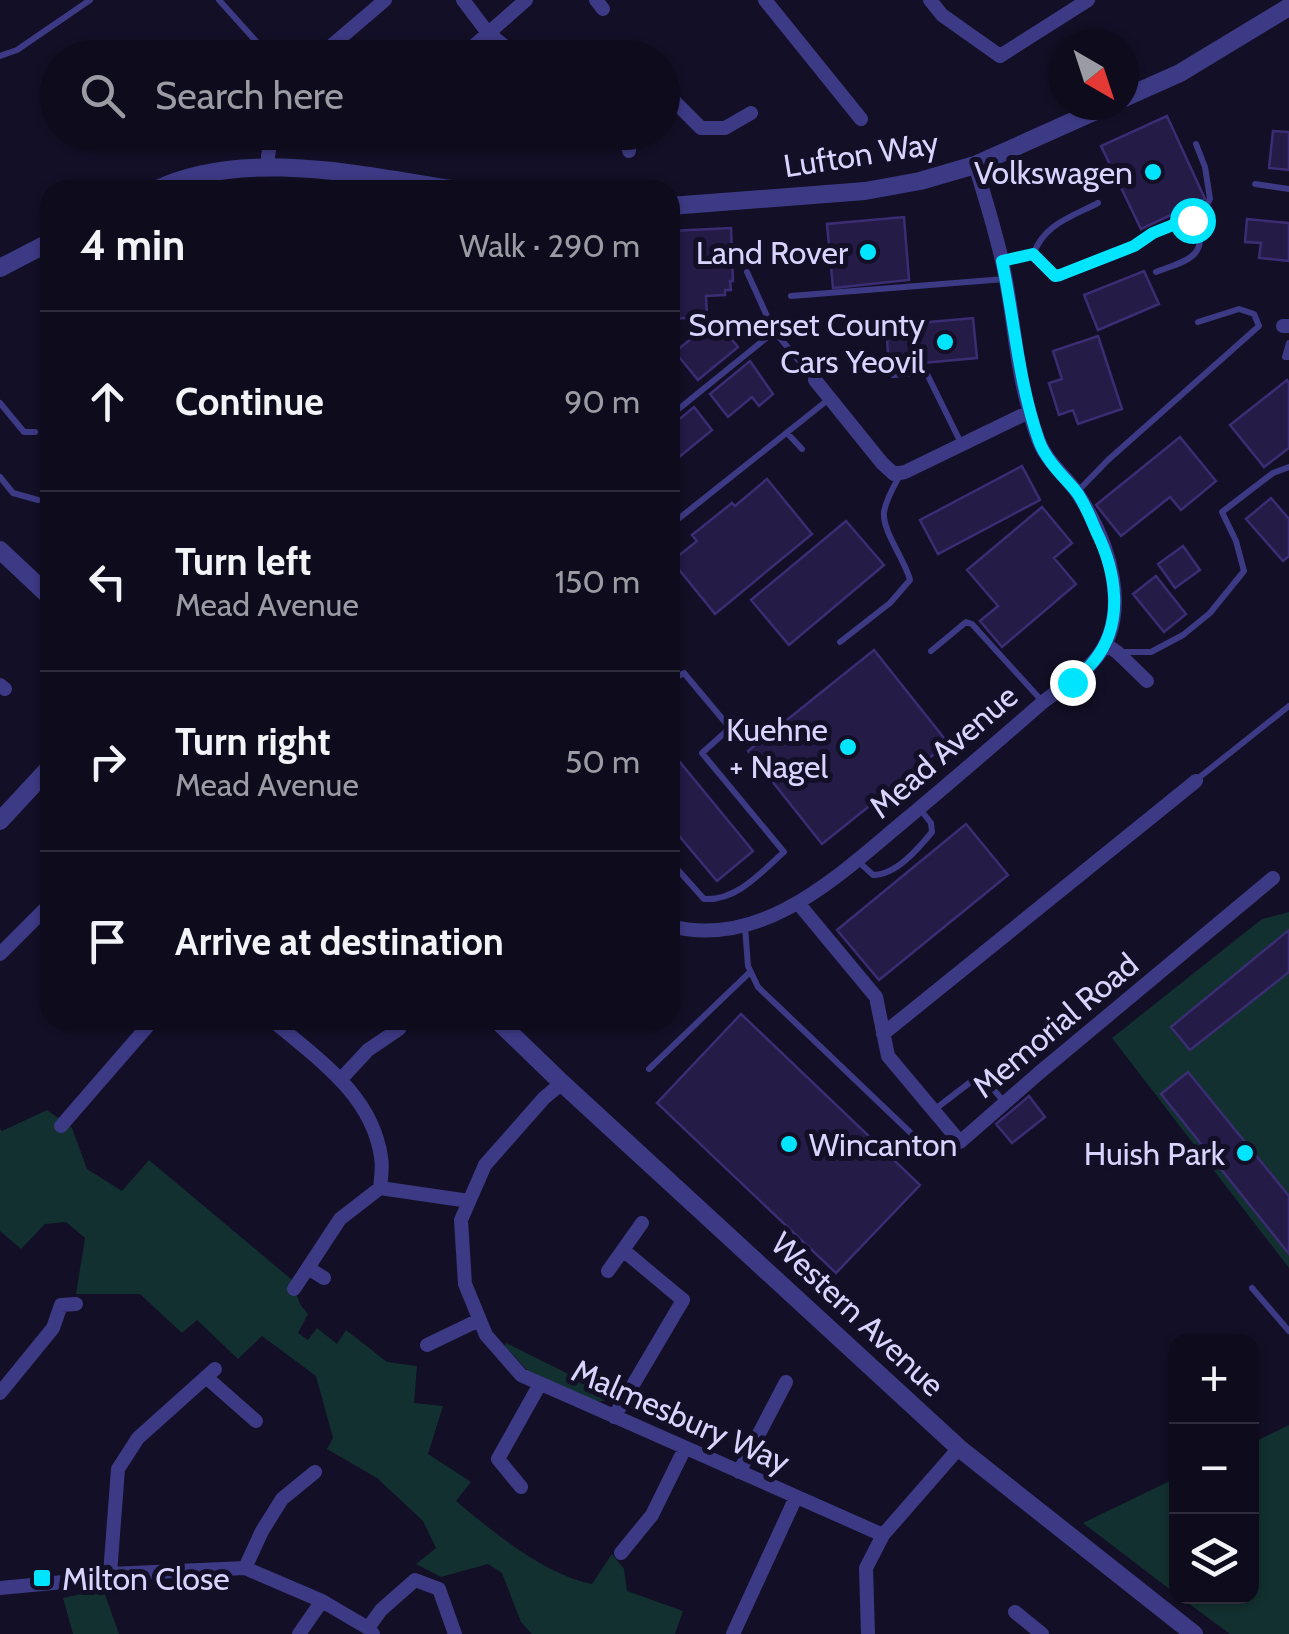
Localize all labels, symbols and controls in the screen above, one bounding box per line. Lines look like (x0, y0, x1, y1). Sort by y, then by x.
north arrow (1049, 30, 1139, 120)
search box (40, 40, 680, 150)
icon: search (75, 68, 130, 123)
text: Search here (155, 72, 344, 119)
street label: Lufton Way (781, 123, 941, 185)
place label: Volkswagen (974, 153, 1133, 192)
marker: Volkswagen (1142, 161, 1164, 183)
route start (1170, 198, 1216, 244)
text: 4 min (80, 219, 185, 271)
text: Walk · 290 m (459, 226, 640, 265)
place label: Land Rover (696, 233, 849, 272)
marker: Land Rover (857, 241, 879, 263)
place label: Somerset County Cars Yeovil (688, 305, 925, 381)
marker: Somerset County Cars Yeovil (934, 331, 956, 353)
icon: ahead (80, 374, 135, 429)
text: Continue (175, 378, 324, 425)
text: 90 m (564, 382, 640, 421)
text: Turn left (175, 538, 311, 585)
icon: left (80, 554, 135, 609)
text: 150 m (555, 562, 640, 601)
text: Mead Avenue (175, 585, 359, 624)
route end (1050, 660, 1096, 706)
street label: Mead Avenue (861, 676, 1025, 826)
place label: Kuehne + Nagel (726, 710, 828, 786)
text: Turn right (175, 718, 331, 765)
icon: right (80, 734, 135, 789)
marker: Kuehne + Nagel (837, 736, 859, 758)
text: 50 m (565, 742, 640, 781)
text: Mead Avenue (175, 765, 359, 804)
icon: arrive (80, 914, 135, 969)
text: Arrive at destination (175, 918, 504, 965)
street label: Memorial Road (964, 944, 1146, 1106)
place label: Wincanton (809, 1125, 957, 1164)
marker: Wincanton (778, 1133, 800, 1155)
place label: Huish Park (1084, 1134, 1226, 1173)
marker: Huish Park (1234, 1142, 1256, 1164)
street label: Western Avenue (763, 1224, 953, 1404)
map controls (1169, 1334, 1259, 1604)
button: + (1169, 1334, 1259, 1424)
street label: Malmesbury Way (566, 1351, 796, 1481)
button: − (1169, 1424, 1259, 1514)
button: layers (1169, 1514, 1259, 1604)
place label: Milton Close (62, 1559, 230, 1598)
marker: Milton Close (31, 1567, 53, 1589)

